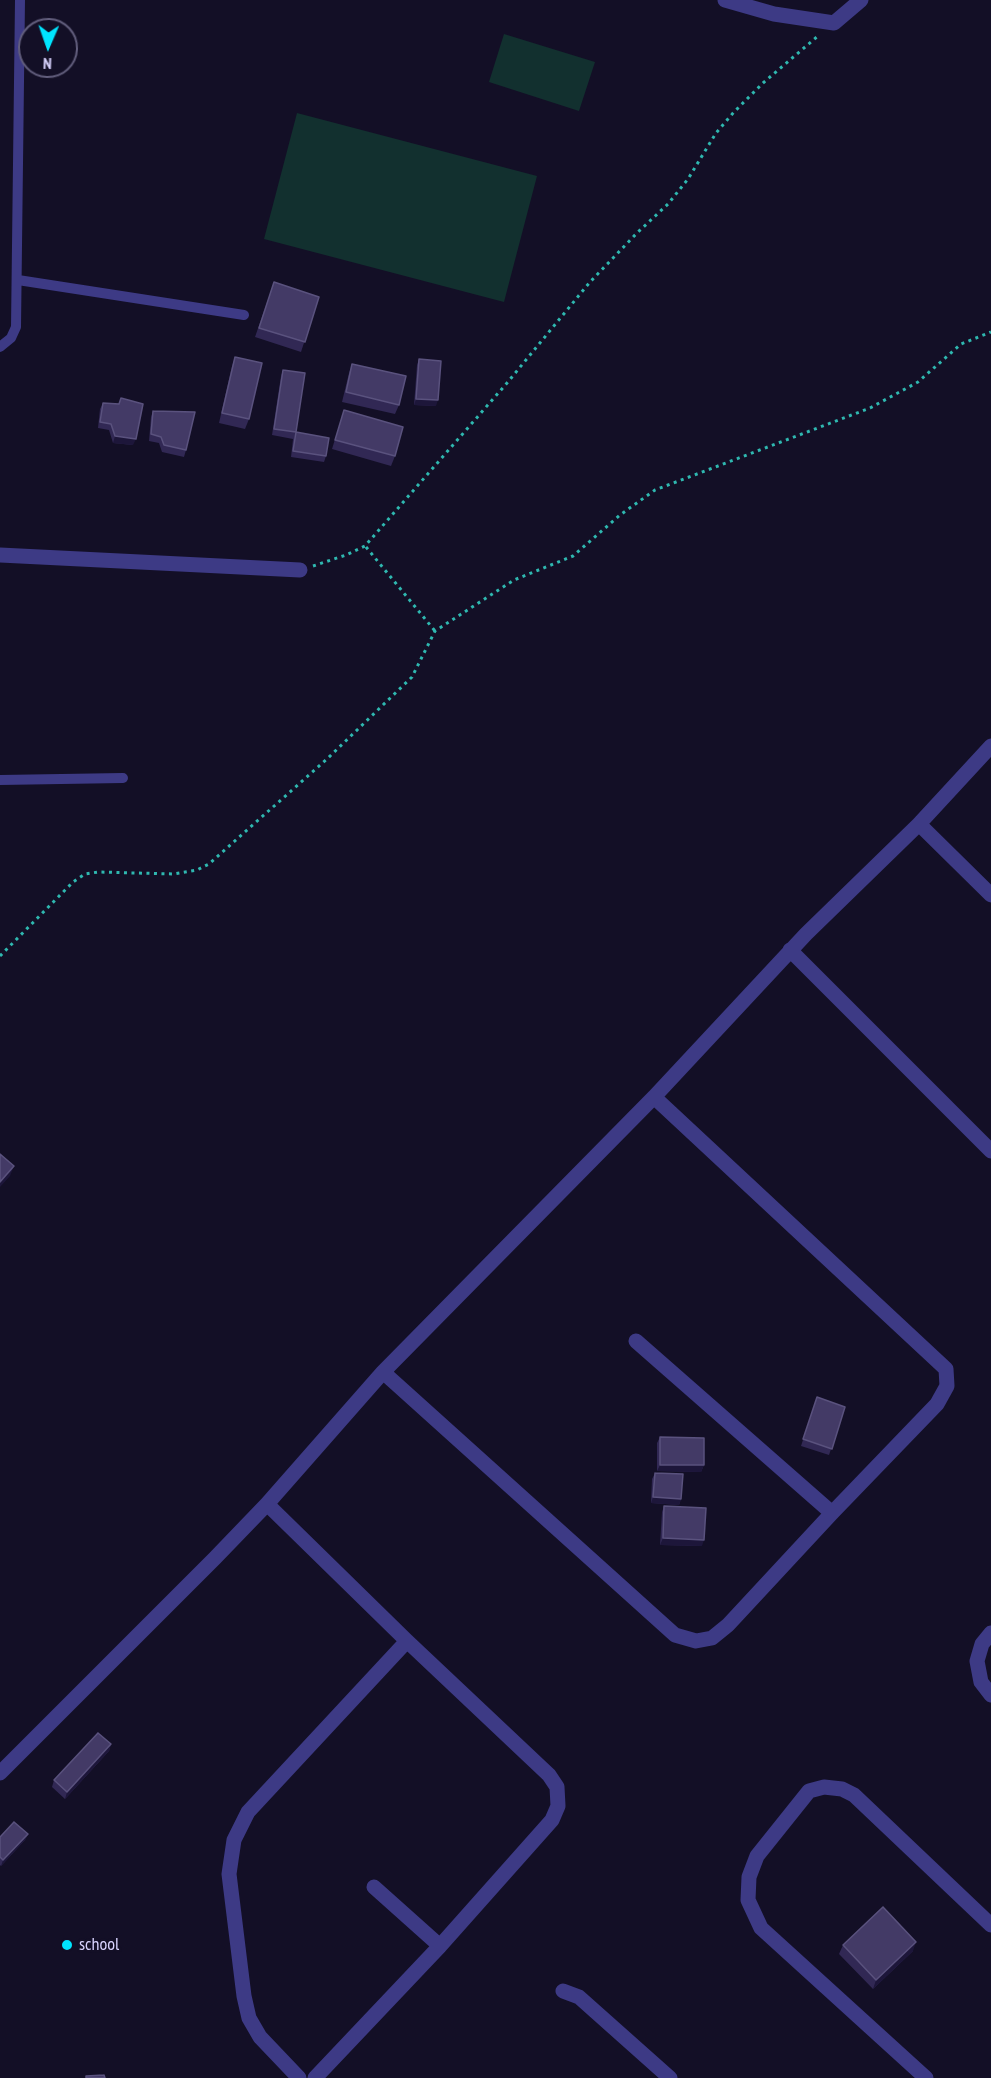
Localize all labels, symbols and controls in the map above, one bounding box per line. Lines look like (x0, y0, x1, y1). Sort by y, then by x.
north arrow (18, 18, 78, 78)
text: N (43, 54, 52, 74)
place label: school (79, 1934, 119, 1956)
marker: school (60, 1938, 74, 1952)

